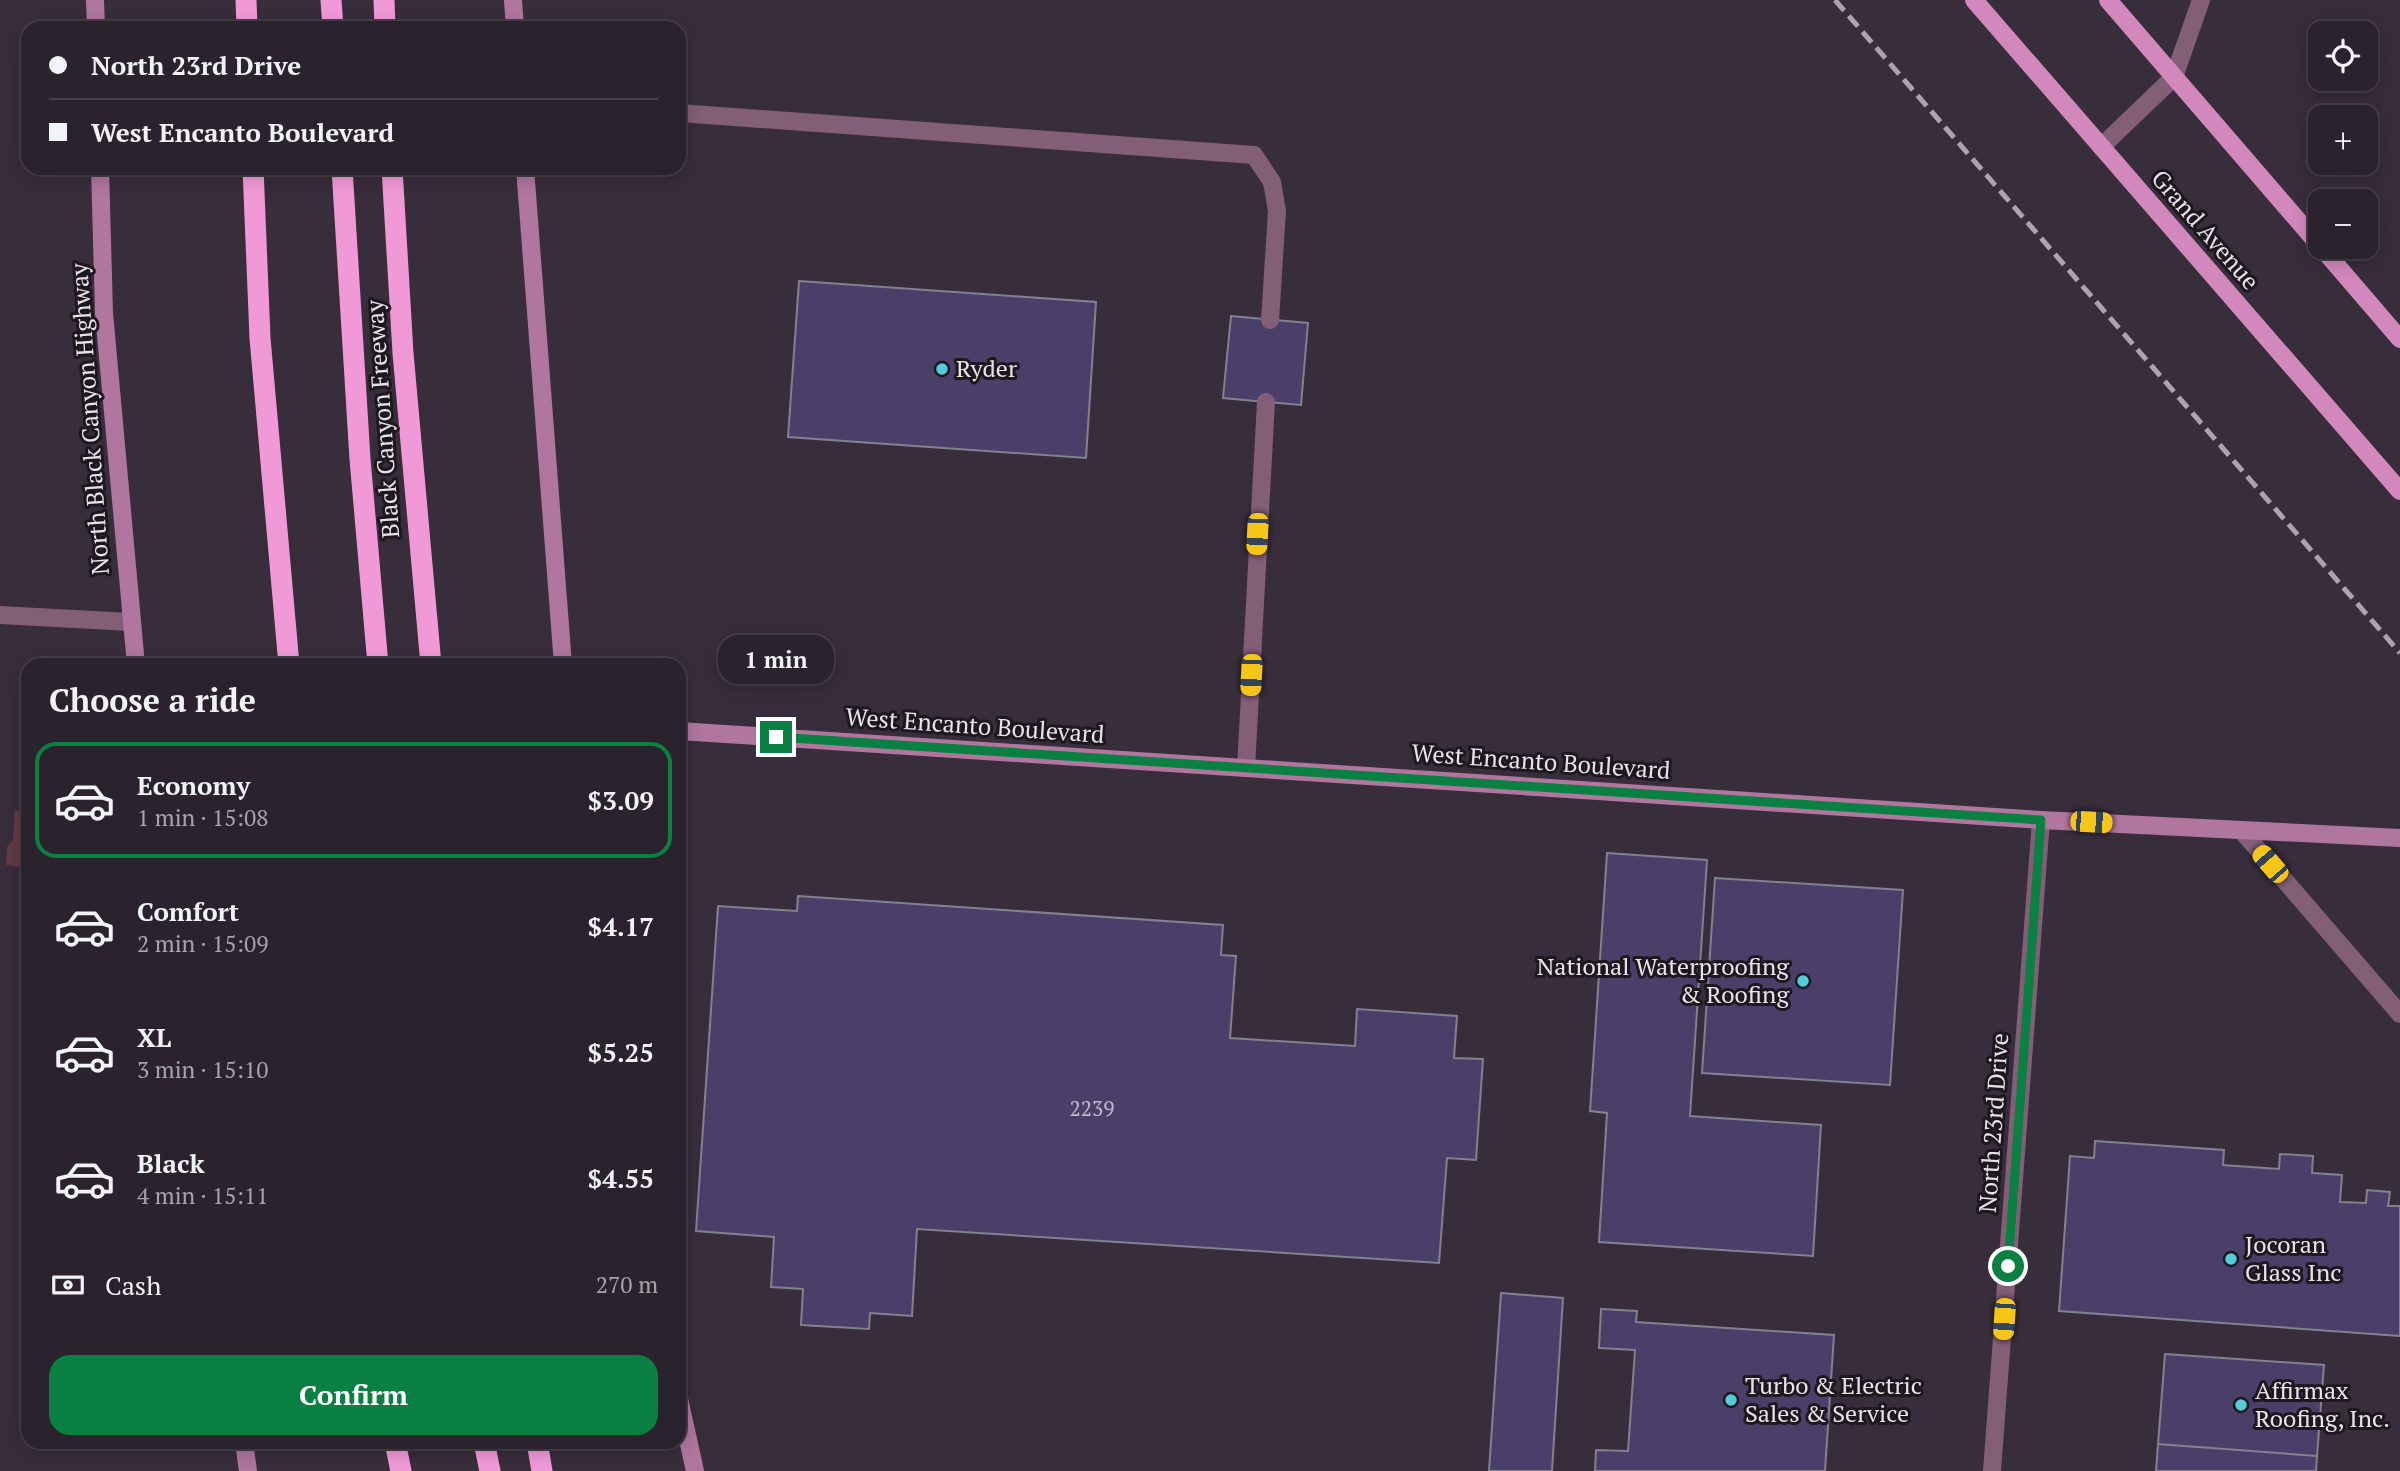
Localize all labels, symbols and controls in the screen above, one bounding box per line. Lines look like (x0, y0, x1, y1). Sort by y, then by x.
map controls (2308, 21, 2378, 259)
button: locate (2308, 21, 2378, 91)
text: North 23rd Drive (91, 48, 301, 82)
button: + (2308, 105, 2378, 175)
text: West Encanto Boulevard (91, 115, 394, 149)
street label: Grand Avenue (2145, 162, 2267, 296)
button: − (2308, 189, 2378, 259)
street label: North Black Canyon Highway (62, 261, 116, 576)
street label: Black Canyon Freeway (358, 298, 406, 539)
place label: Ryder (956, 352, 1018, 384)
marker: Ryder (934, 361, 950, 377)
car (1246, 512, 1269, 556)
callout: 1 min (718, 636, 834, 684)
text: 1 min (745, 644, 807, 675)
car (1240, 653, 1263, 697)
text: Choose a ride (49, 679, 256, 721)
street label: West Encanto Boulevard (845, 700, 1106, 750)
route end (760, 721, 792, 753)
street label: West Encanto Boulevard (1411, 736, 1672, 786)
text: Economy (137, 768, 250, 802)
icon: car (53, 769, 116, 832)
text: $3.09 (588, 783, 654, 817)
text: 1 min · 15:08 (137, 802, 269, 833)
car (2070, 810, 2113, 834)
car (2249, 841, 2292, 887)
text: Comfort (137, 894, 239, 928)
icon: car (53, 895, 116, 958)
text: $4.17 (588, 909, 654, 943)
text: 2 min · 15:09 (137, 928, 269, 959)
place label: National Waterproofing & Roofing (1537, 950, 1789, 1010)
marker: National Waterproofing & Roofing (1795, 973, 1811, 989)
text: XL (137, 1020, 171, 1054)
icon: car (53, 1021, 116, 1084)
street label: North 23rd Drive (1971, 1032, 2015, 1214)
text: $5.25 (588, 1035, 654, 1069)
text: 3 min · 15:10 (137, 1054, 269, 1085)
house number: 2239 (1070, 1094, 1114, 1122)
text: Black (137, 1146, 205, 1180)
icon: car (53, 1147, 116, 1210)
text: $4.55 (588, 1161, 654, 1195)
text: 4 min · 15:11 (137, 1180, 269, 1211)
place label: Jocoran Glass Inc (2245, 1228, 2341, 1288)
route start (1992, 1250, 2024, 1282)
marker: Jocoran Glass Inc (2223, 1251, 2239, 1267)
icon: cash (49, 1266, 87, 1304)
text: Cash (105, 1268, 161, 1302)
text: 270 m (596, 1269, 658, 1300)
car (1993, 1297, 2016, 1341)
button: Confirm (49, 1355, 658, 1435)
place label: Turbo & Electric Sales & Service (1745, 1369, 1922, 1429)
place label: Affirmax Roofing, Inc. (2255, 1374, 2390, 1434)
marker: Turbo & Electric Sales & Service (1723, 1392, 1739, 1408)
marker: Affirmax Roofing, Inc. (2233, 1397, 2249, 1413)

